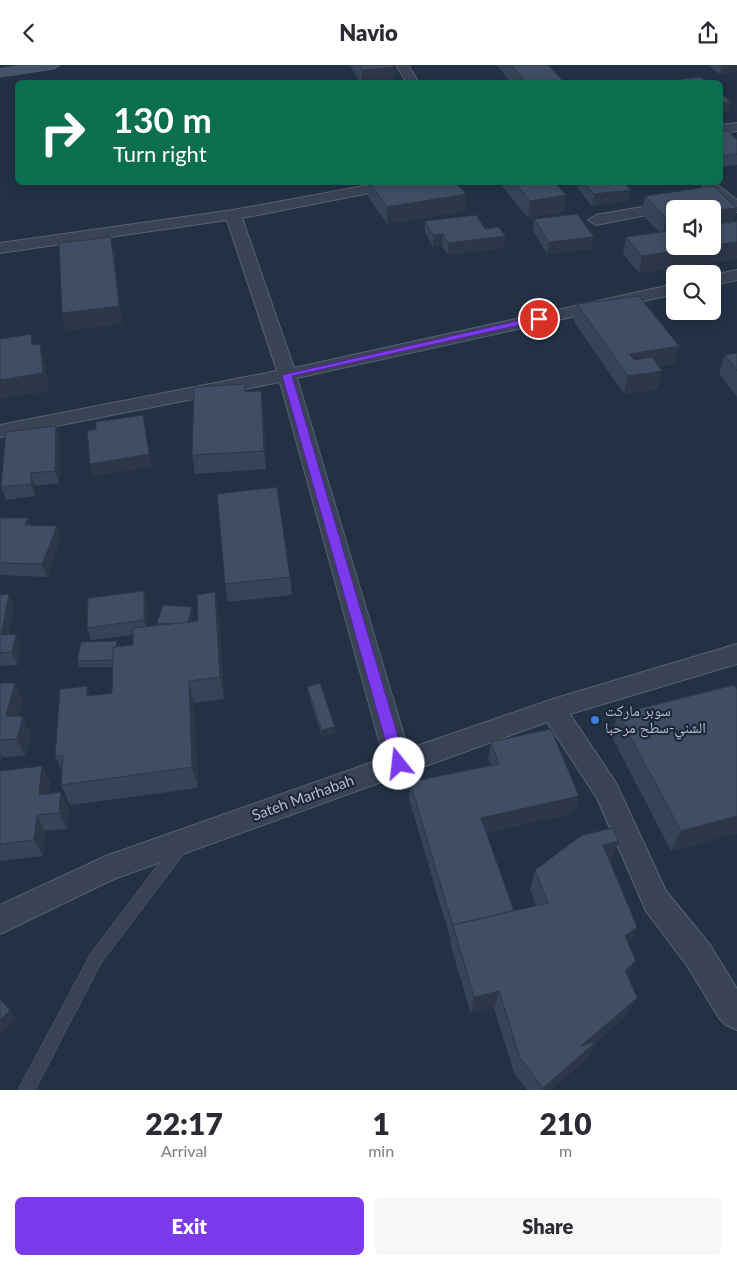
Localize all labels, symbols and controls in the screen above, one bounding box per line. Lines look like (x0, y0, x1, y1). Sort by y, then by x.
icon: back (15, 19, 43, 47)
text: Navio (339, 19, 398, 46)
icon: share (694, 19, 722, 47)
text: 130 m (113, 98, 212, 140)
icon: right (30, 100, 95, 165)
text: Turn right (113, 140, 207, 167)
map controls (666, 200, 721, 320)
button: sound (666, 200, 721, 255)
button: search (666, 265, 721, 320)
pin (518, 298, 560, 340)
icon: arrive (525, 305, 553, 333)
place label: سوبر ماركت الشني-سطح مرحبا (605, 701, 706, 740)
marker: سوبر ماركت الشني-سطح مرحبا (589, 714, 601, 726)
position arrow (372, 737, 424, 789)
street label: Sateh Marhabah (249, 770, 356, 824)
text: 22:17 (145, 1105, 223, 1141)
text: 1 (372, 1105, 390, 1141)
text: 210 (539, 1105, 592, 1141)
text: Arrival (161, 1141, 207, 1160)
text: min (368, 1141, 394, 1160)
text: m (559, 1141, 572, 1160)
button: Exit (15, 1197, 364, 1255)
button: Share (374, 1197, 722, 1255)

